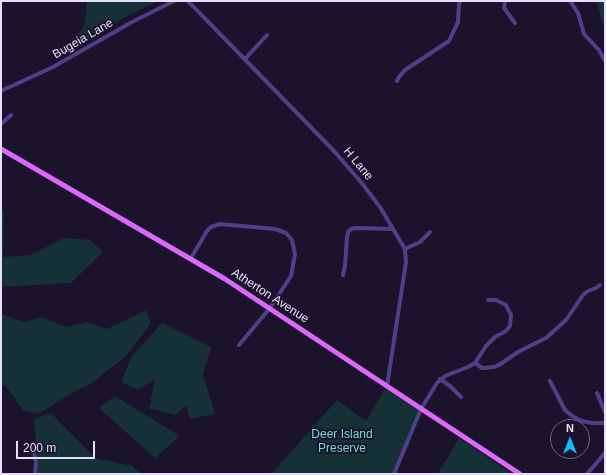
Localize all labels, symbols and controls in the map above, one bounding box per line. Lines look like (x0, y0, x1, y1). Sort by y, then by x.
street label: Bugeia Lane (50, 16, 116, 62)
street label: H Lane (340, 145, 376, 183)
street label: Atherton Avenue (229, 266, 311, 326)
north arrow (550, 419, 590, 459)
text: N (566, 422, 574, 434)
park label: Deer Island Preserve (311, 428, 373, 456)
scale bar (18, 433, 97, 459)
text: 200 m (23, 441, 56, 455)

